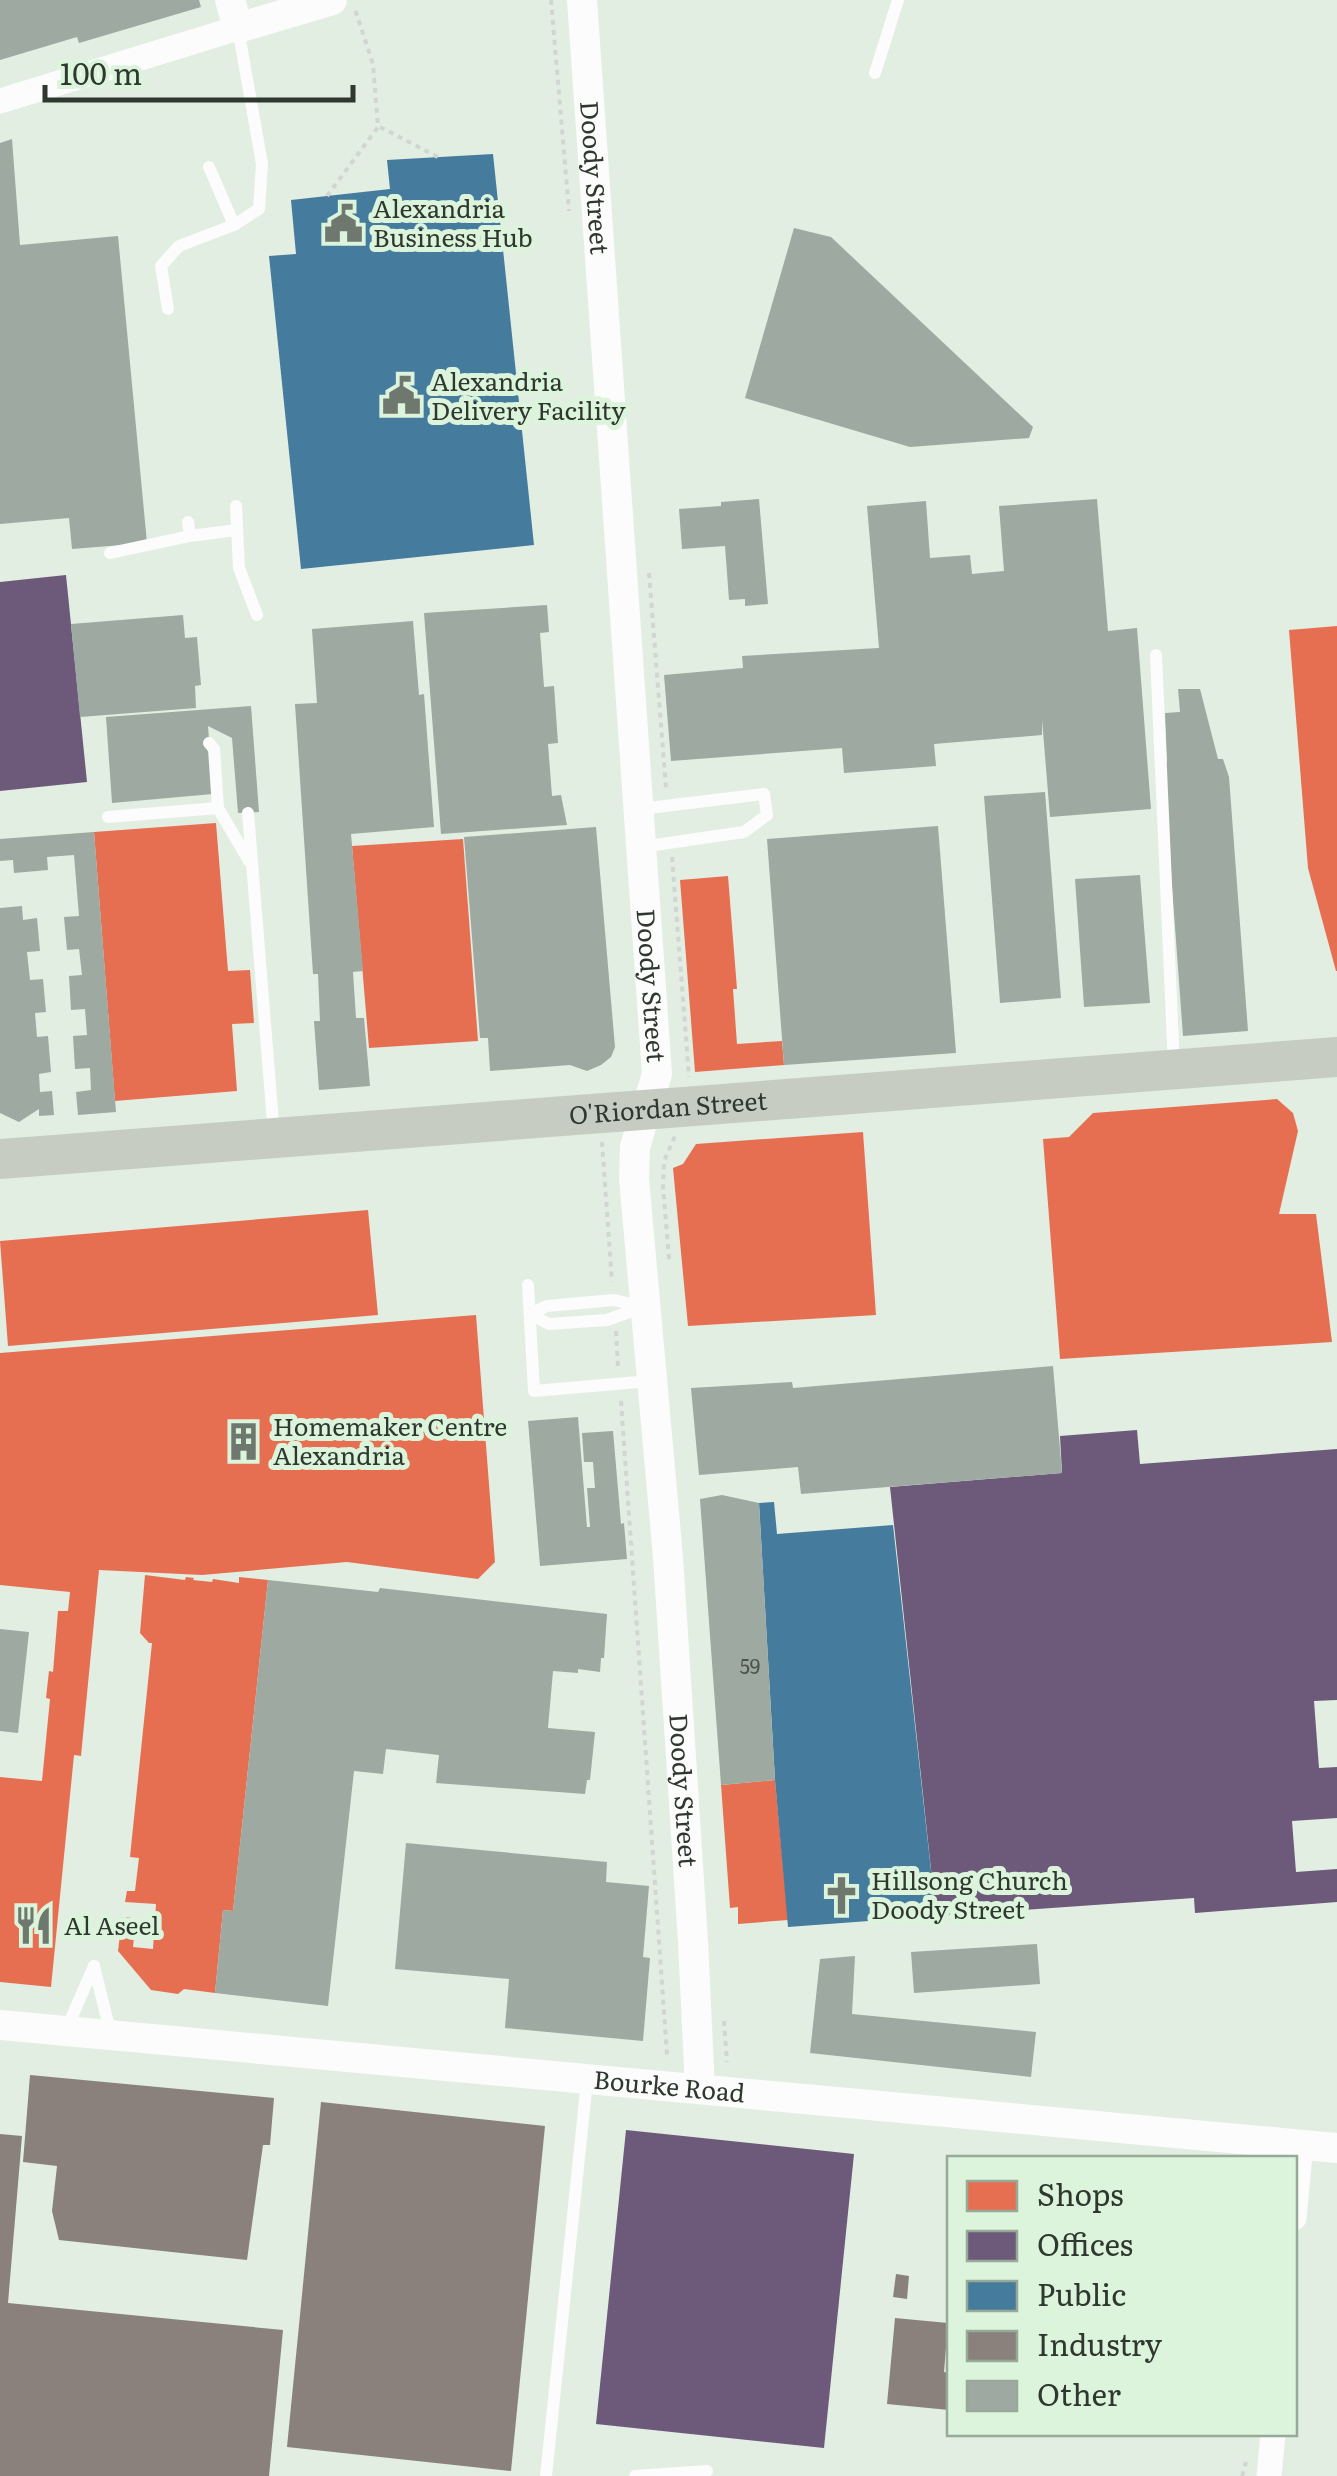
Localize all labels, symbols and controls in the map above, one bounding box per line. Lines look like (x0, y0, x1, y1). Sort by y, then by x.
scale bar (45, 40, 352, 102)
text: 100 m (60, 50, 142, 94)
street label: Doody Street (572, 99, 620, 256)
place label: Alexandria Business Hub (373, 189, 533, 255)
public building icon: Alexandria Business Hub (322, 202, 364, 244)
place label: Alexandria Delivery Facility (431, 362, 626, 428)
public building icon: Alexandria Delivery Facility (380, 375, 422, 417)
street label: Doody Street (629, 907, 676, 1064)
street label: O'Riordan Street (568, 1081, 768, 1133)
place label: Homemaker Centre Alexandria (273, 1407, 507, 1473)
building icon: Homemaker Centre Alexandria (222, 1420, 264, 1462)
house number: 59 (740, 1650, 760, 1680)
street label: Doody Street (661, 1712, 708, 1868)
place label: Hillsong Church Doody Street (871, 1861, 1068, 1927)
church icon: Hillsong Church Doody Street (820, 1874, 862, 1916)
restaurant icon: Al Aseel (13, 1905, 55, 1947)
place label: Al Aseel (64, 1906, 159, 1943)
street label: Bourke Road (592, 2060, 747, 2110)
legend (947, 2156, 1297, 2436)
text: Shops (1037, 2171, 1124, 2215)
text: Offices (1037, 2221, 1133, 2265)
text: Public (1037, 2271, 1126, 2315)
text: Industry (1037, 2321, 1163, 2365)
text: Other (1037, 2371, 1121, 2415)

